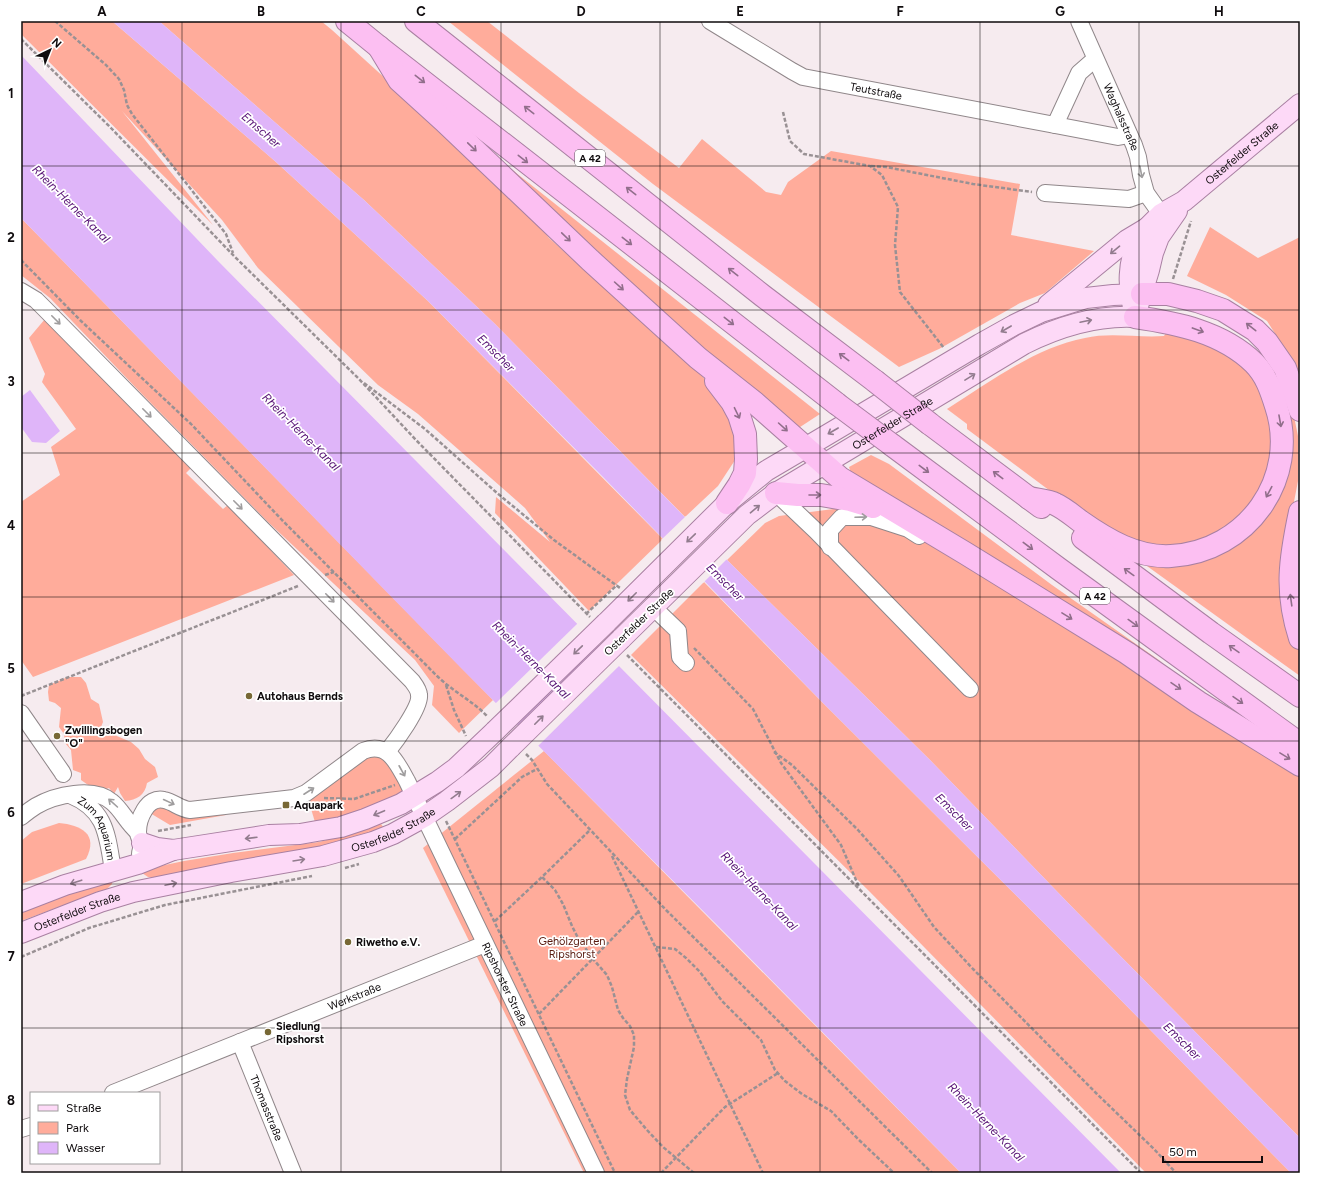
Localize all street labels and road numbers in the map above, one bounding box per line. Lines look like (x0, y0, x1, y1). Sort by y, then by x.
street label: Teutstraße (849, 80, 903, 102)
street label: Waghalsstraße (1101, 81, 1142, 152)
street label: Osterfelder Straße (1202, 118, 1281, 187)
road number: A 42 (575, 150, 605, 166)
street label: Osterfelder Straße (850, 394, 935, 452)
street label: Osterfelder Straße (602, 586, 676, 658)
road number: A 42 (1080, 588, 1110, 604)
street label: Zum Aquarium (75, 794, 118, 861)
street label: Osterfelder Straße (350, 805, 438, 854)
street label: Osterfelder Straße (32, 890, 122, 934)
street label: Ripshorster Straße (479, 940, 531, 1028)
street label: Werkstraße (326, 980, 383, 1013)
street label: Thomasstraße (248, 1073, 286, 1143)

